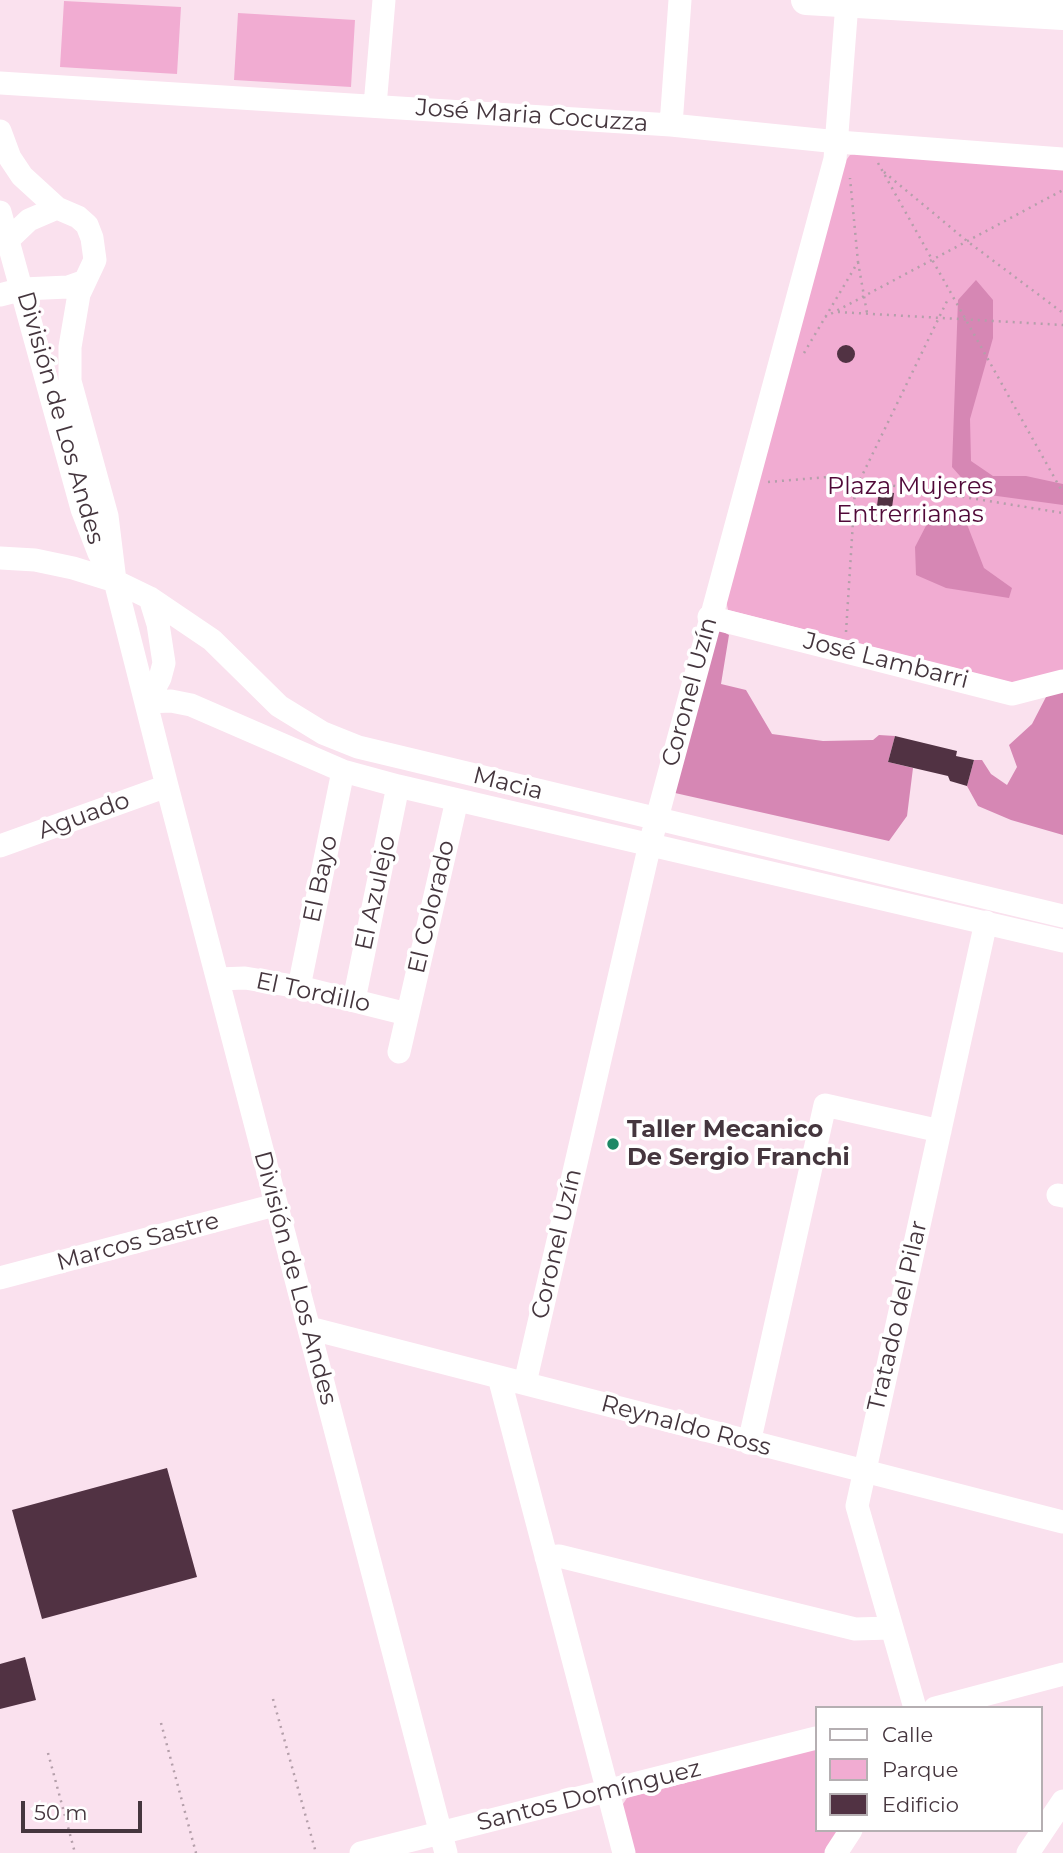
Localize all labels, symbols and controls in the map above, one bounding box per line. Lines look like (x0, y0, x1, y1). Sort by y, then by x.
street label: José Maria Cocuzza (415, 94, 649, 138)
street label: División de Los Andes (10, 288, 110, 548)
park label: Plaza Mujeres Entrerrianas (827, 473, 993, 529)
street label: Coronel Uzín (656, 614, 724, 770)
street label: José Lambarri (801, 627, 971, 695)
street label: Macia (470, 761, 546, 807)
street label: Aguado (34, 786, 134, 846)
street label: El Bayo (298, 833, 344, 925)
street label: El Azulejo (350, 833, 402, 953)
street label: El Colorado (403, 838, 461, 976)
street label: El Tordillo (253, 967, 373, 1019)
place label: Taller Mecanico De Sergio Franchi (627, 1116, 850, 1172)
marker: Taller Mecanico De Sergio Franchi (605, 1136, 621, 1152)
street label: División de Los Andes (247, 1148, 343, 1408)
street label: Coronel Uzín (526, 1166, 588, 1322)
street label: Marcos Sastre (54, 1206, 222, 1278)
street label: Tratado del Pilar (862, 1218, 934, 1414)
street label: Reynaldo Ross (598, 1389, 774, 1463)
legend (814, 1706, 1042, 1832)
text: Calle (882, 1722, 933, 1747)
street label: Santos Domínguez (474, 1754, 704, 1838)
text: Parque (882, 1757, 958, 1782)
scale bar (24, 1786, 145, 1830)
text: Edificio (882, 1792, 959, 1817)
text: 50 m (34, 1800, 88, 1825)

